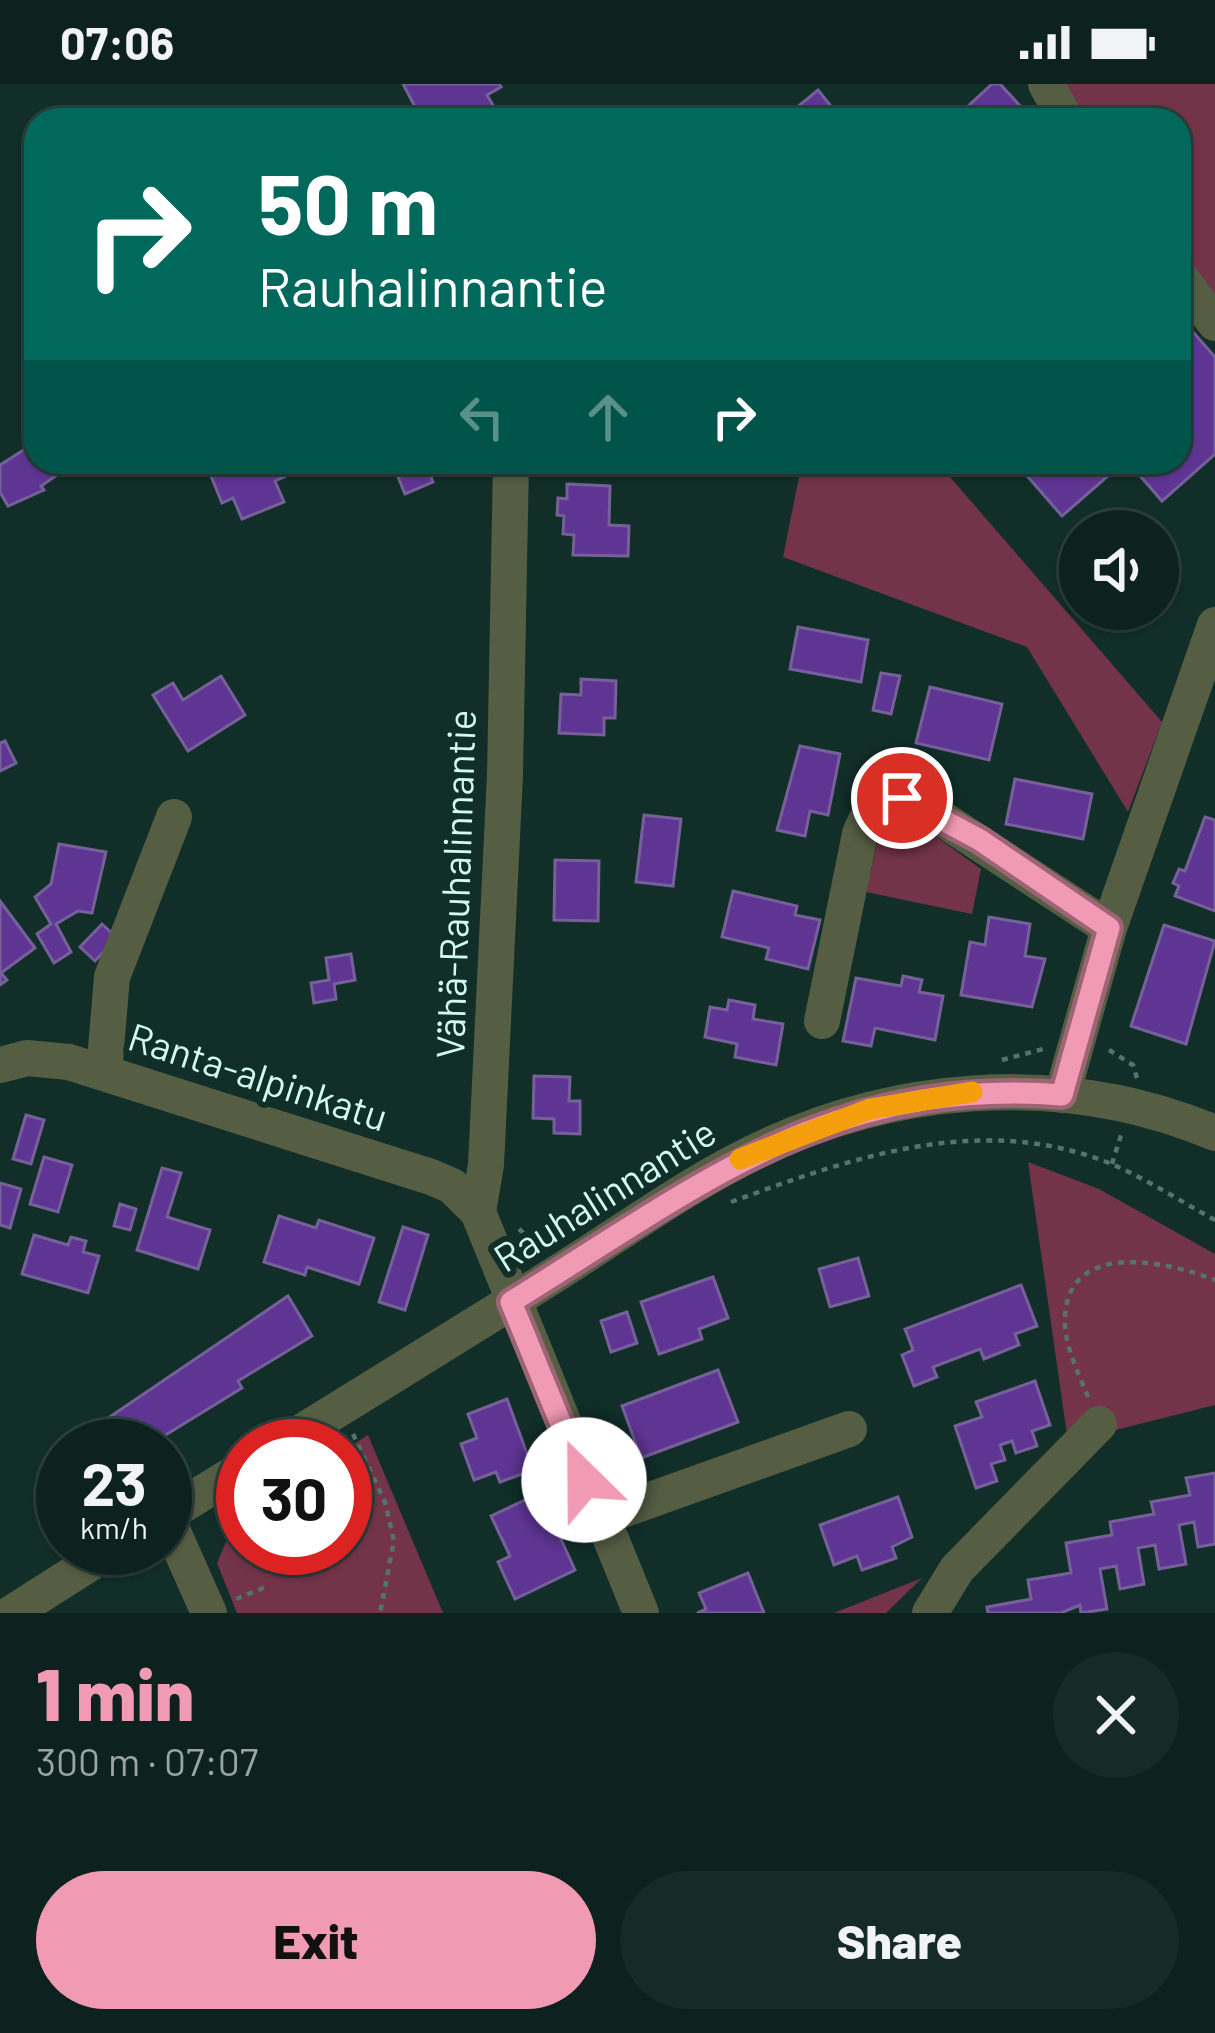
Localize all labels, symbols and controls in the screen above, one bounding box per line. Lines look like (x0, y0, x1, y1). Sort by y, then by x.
text: 07:06 (60, 15, 174, 69)
text: 50 m (258, 151, 438, 252)
icon: right (60, 156, 216, 312)
text: Rauhalinnantie (258, 253, 608, 318)
icon: left (449, 384, 515, 450)
icon: ahead (575, 384, 641, 450)
icon: right (701, 384, 767, 450)
map controls (1059, 510, 1179, 630)
button: sound (1059, 510, 1179, 630)
street label: Vähä-Rauhalinnantie (425, 709, 484, 1059)
pin (851, 747, 953, 849)
icon: arrive (869, 765, 935, 831)
street label: Ranta-alpinkatu (123, 1012, 394, 1140)
street label: Rauhalinnantie (485, 1107, 724, 1281)
position arrow (521, 1417, 647, 1543)
speed limit sign: 30 (216, 1419, 372, 1575)
text: 23 (81, 1446, 147, 1518)
text: km/h (80, 1509, 148, 1545)
text: 1 min (36, 1649, 194, 1735)
button: close (1053, 1652, 1179, 1778)
text: 300 m · 07:07 (36, 1737, 258, 1784)
button: Exit (36, 1871, 596, 2009)
button: Share (620, 1871, 1179, 2009)

